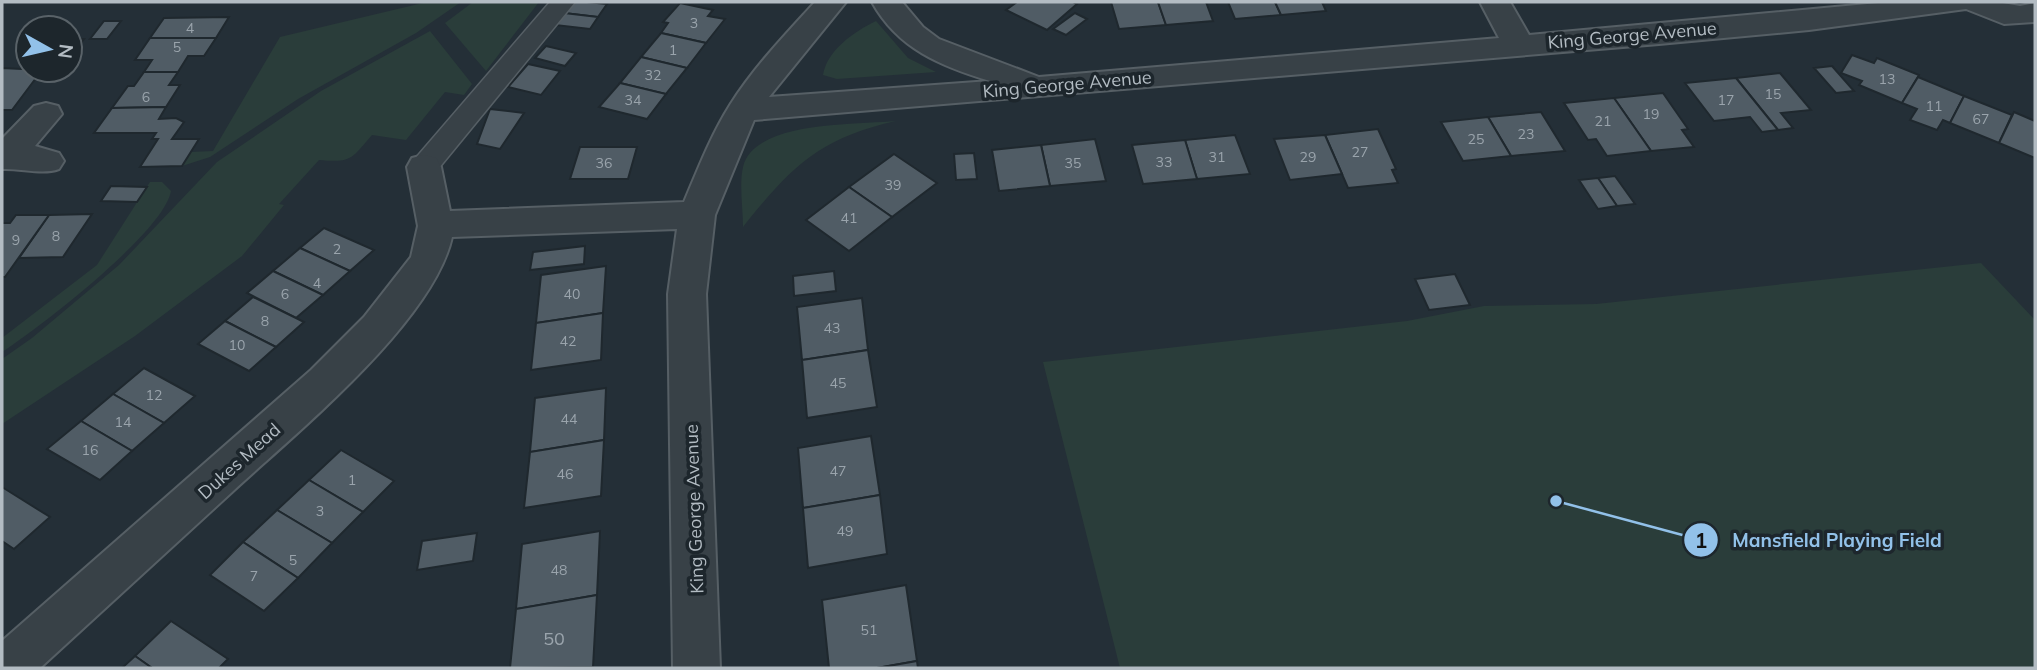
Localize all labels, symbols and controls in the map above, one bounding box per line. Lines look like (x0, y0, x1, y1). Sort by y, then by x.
north arrow (14, 14, 84, 84)
house number: 3 (690, 14, 698, 32)
street label: King George Avenue (1547, 16, 1717, 54)
house number: 4 (186, 19, 195, 37)
house number: 5 (173, 38, 181, 56)
house number: 1 (669, 41, 677, 59)
text: N (53, 43, 79, 60)
street label: King George Avenue (982, 65, 1152, 103)
house number: 32 (645, 66, 661, 84)
house number: 13 (1879, 70, 1895, 88)
house number: 15 (1765, 85, 1781, 103)
house number: 6 (142, 88, 150, 106)
house number: 34 (625, 91, 642, 109)
house number: 17 (1718, 91, 1734, 109)
house number: 11 (1926, 97, 1942, 115)
house number: 19 (1643, 105, 1659, 123)
house number: 67 (1973, 110, 1989, 128)
house number: 21 (1595, 112, 1611, 130)
house number: 23 (1518, 125, 1534, 143)
house number: 25 (1468, 130, 1484, 148)
house number: 27 (1352, 143, 1368, 161)
house number: 31 (1209, 148, 1225, 166)
house number: 29 (1300, 148, 1316, 166)
house number: 33 (1156, 153, 1172, 171)
house number: 36 (596, 154, 612, 172)
house number: 35 (1065, 154, 1081, 172)
house number: 39 (885, 176, 901, 194)
house number: 41 (841, 209, 857, 227)
house number: 8 (52, 227, 60, 245)
house number: 9 (12, 231, 20, 249)
house number: 2 (333, 240, 341, 258)
house number: 4 (313, 274, 322, 292)
house number: 6 (281, 285, 289, 303)
house number: 40 (564, 285, 580, 303)
house number: 8 (261, 312, 269, 330)
house number: 43 (824, 319, 840, 337)
house number: 42 (560, 332, 576, 350)
house number: 10 (229, 336, 245, 354)
house number: 45 (830, 374, 846, 392)
house number: 12 (146, 386, 162, 404)
house number: 44 (561, 410, 578, 428)
house number: 14 (115, 413, 132, 431)
street label: Dukes Mead (193, 418, 285, 504)
street label: King George Avenue (680, 424, 708, 594)
house number: 16 (82, 441, 98, 459)
house number: 47 (830, 462, 846, 480)
house number: 46 (557, 465, 573, 483)
house number: 1 (348, 471, 356, 489)
house number: 3 (316, 502, 324, 520)
callout: Mansfield Playing Field (1683, 520, 1956, 560)
house number: 49 (837, 522, 853, 540)
text: 1 (1695, 527, 1707, 553)
text: Mansfield Playing Field (1732, 528, 1942, 552)
house number: 5 (289, 551, 297, 569)
house number: 48 (551, 561, 567, 579)
house number: 7 (250, 567, 258, 585)
house number: 51 (861, 621, 877, 639)
house number: 50 (543, 627, 565, 650)

